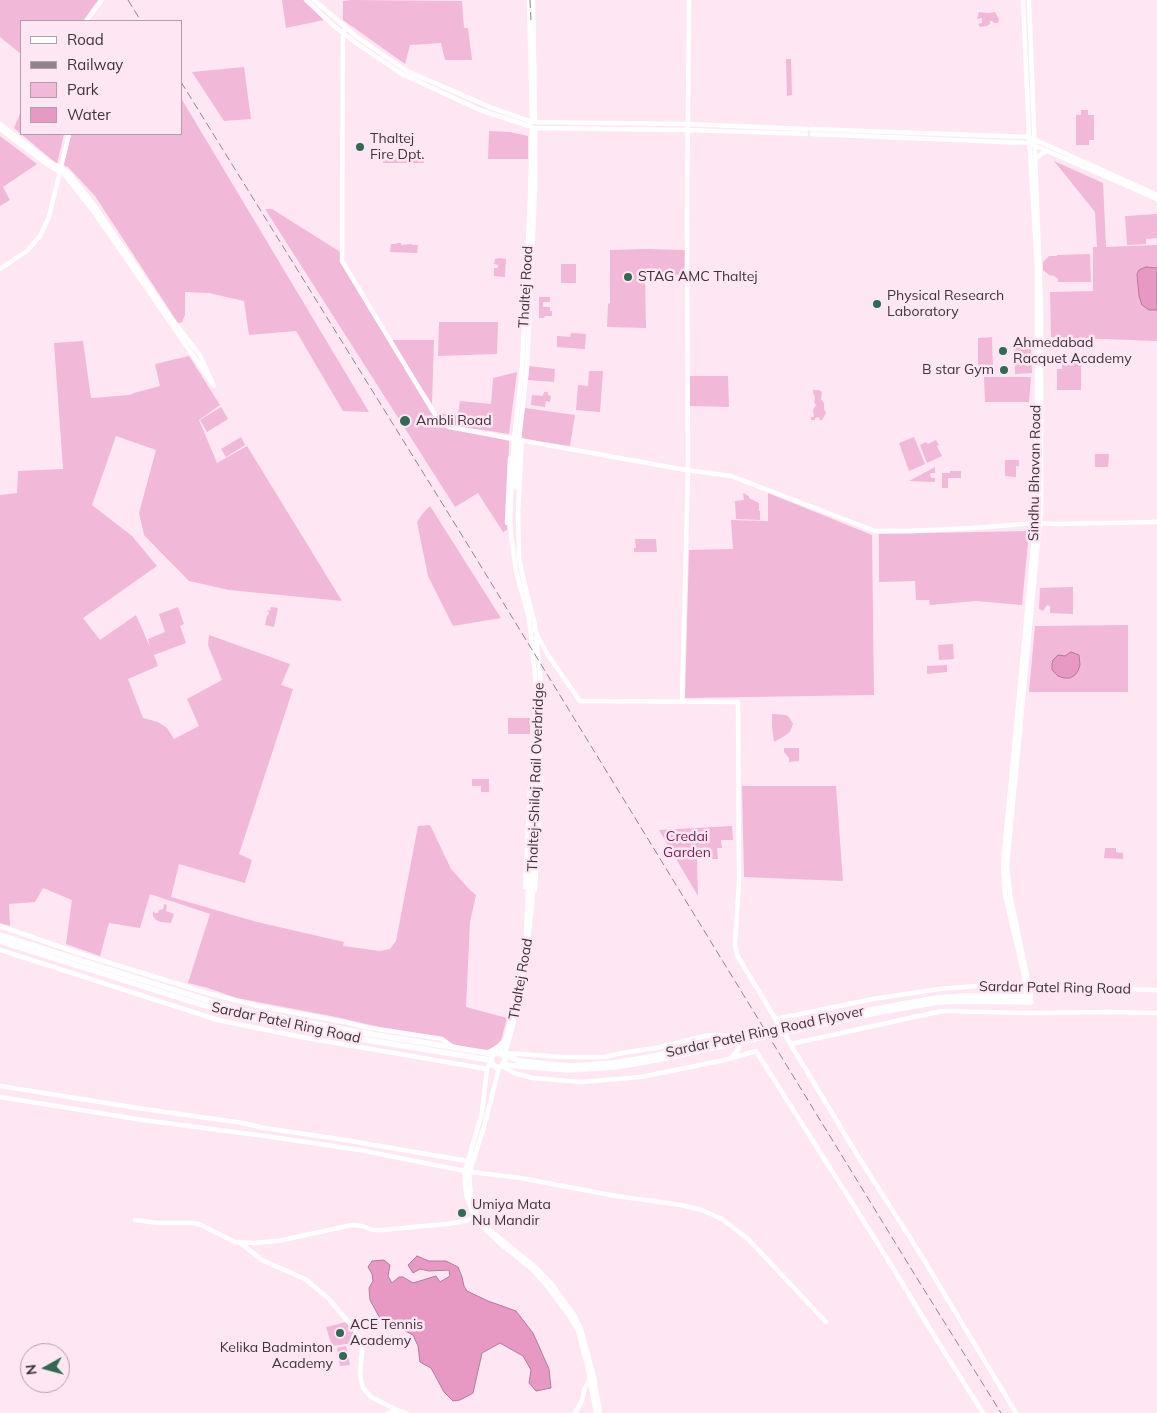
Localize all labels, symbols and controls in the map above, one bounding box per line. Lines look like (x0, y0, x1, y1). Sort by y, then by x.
legend (20, 20, 182, 135)
text: Road (67, 30, 104, 49)
text: Railway (67, 55, 123, 74)
text: Park (67, 80, 99, 99)
text: Water (67, 105, 111, 124)
place label: Thaltej Fire Dpt. (370, 131, 425, 164)
marker: Thaltej Fire Dpt. (354, 141, 366, 153)
street label: Thaltej Road (515, 246, 537, 328)
place label: STAG AMC Thaltej (638, 269, 758, 285)
marker: STAG AMC Thaltej (622, 271, 634, 283)
place label: Physical Research Laboratory (887, 288, 1004, 321)
marker: Physical Research Laboratory (871, 298, 883, 310)
place label: Ahmedabad Racquet Academy (1013, 335, 1132, 368)
marker: Ahmedabad Racquet Academy (997, 345, 1009, 357)
place label: B star Gym (922, 362, 994, 378)
marker: B star Gym (998, 364, 1010, 376)
street label: Sindhu Bhavan Road (1025, 405, 1045, 541)
place label: Ambli Road (416, 413, 492, 429)
marker: Ambli Road (398, 414, 412, 428)
street label: Thaltej-Shilaj Rail Overbridge (524, 682, 548, 872)
park label: Credai Garden (663, 829, 711, 862)
street label: Thaltej Road (506, 937, 536, 1021)
street label: Sardar Patel Ring Road (979, 978, 1131, 998)
street label: Sardar Patel Ring Road (210, 999, 362, 1047)
street label: Sardar Patel Ring Road Flyover (664, 1003, 866, 1061)
place label: Umiya Mata Nu Mandir (472, 1197, 551, 1230)
marker: Umiya Mata Nu Mandir (456, 1207, 468, 1219)
place label: ACE Tennis Academy (350, 1317, 423, 1350)
marker: ACE Tennis Academy (334, 1327, 346, 1339)
place label: Kelika Badminton Academy (220, 1340, 333, 1372)
north arrow (20, 1343, 70, 1393)
marker: Kelika Badminton Academy (337, 1350, 349, 1362)
text: N (22, 1363, 41, 1376)

